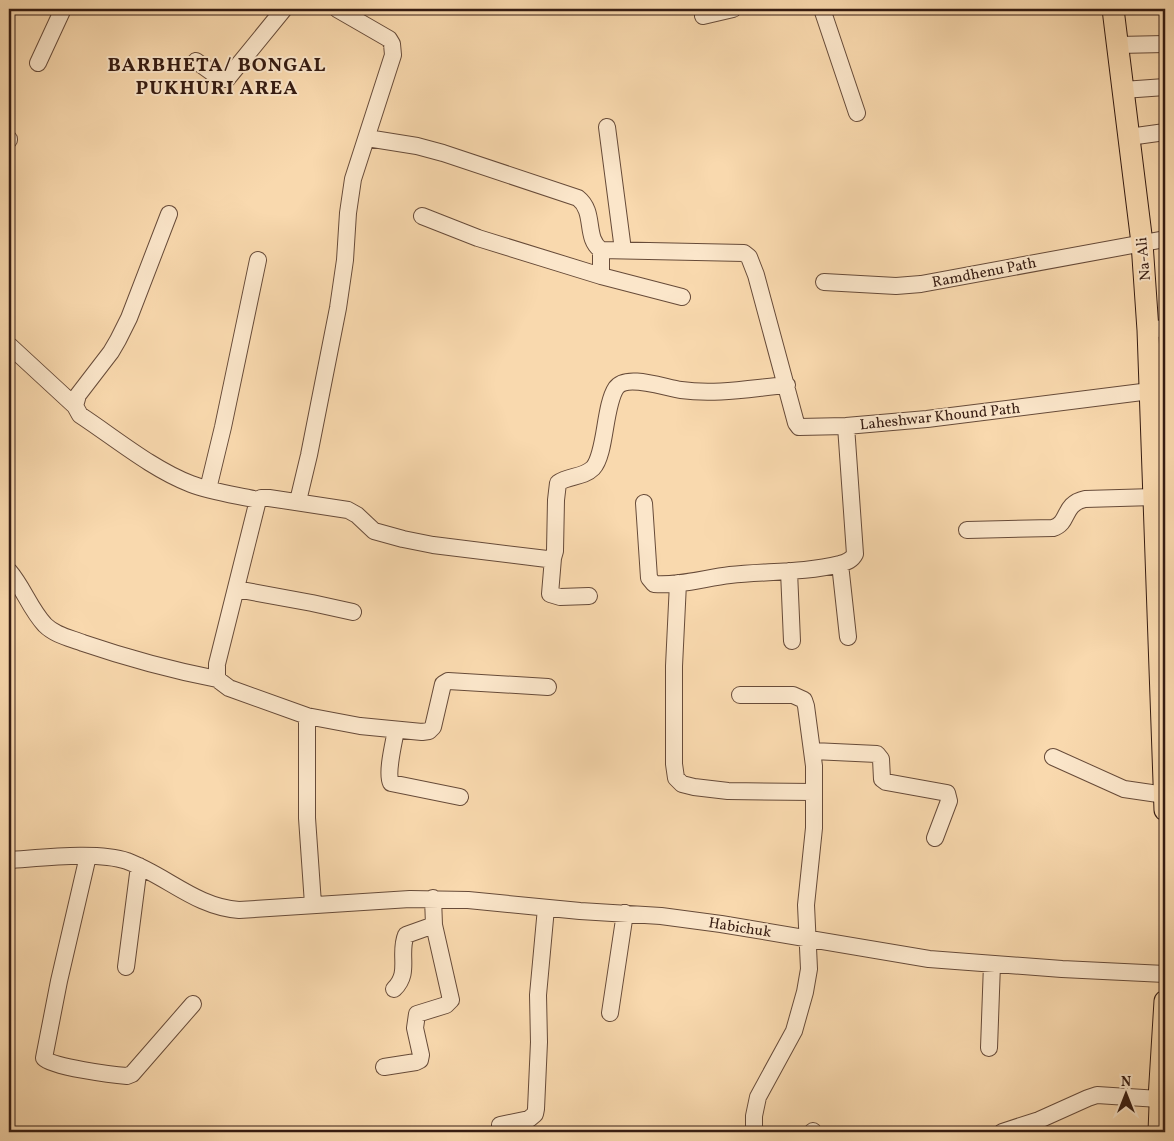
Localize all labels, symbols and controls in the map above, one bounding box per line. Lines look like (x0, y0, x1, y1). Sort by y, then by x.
district label: BARBHETA/ BONGAL PUKHURI AREA (107, 52, 327, 103)
street label: Na-Ali (1132, 236, 1157, 281)
street label: Ramdhenu Path (930, 253, 1038, 294)
street label: Laheshwar Khound Path (859, 399, 1021, 436)
street label: Habichuk (707, 913, 773, 944)
north arrow (1102, 1068, 1152, 1118)
text: N (1121, 1073, 1131, 1092)

